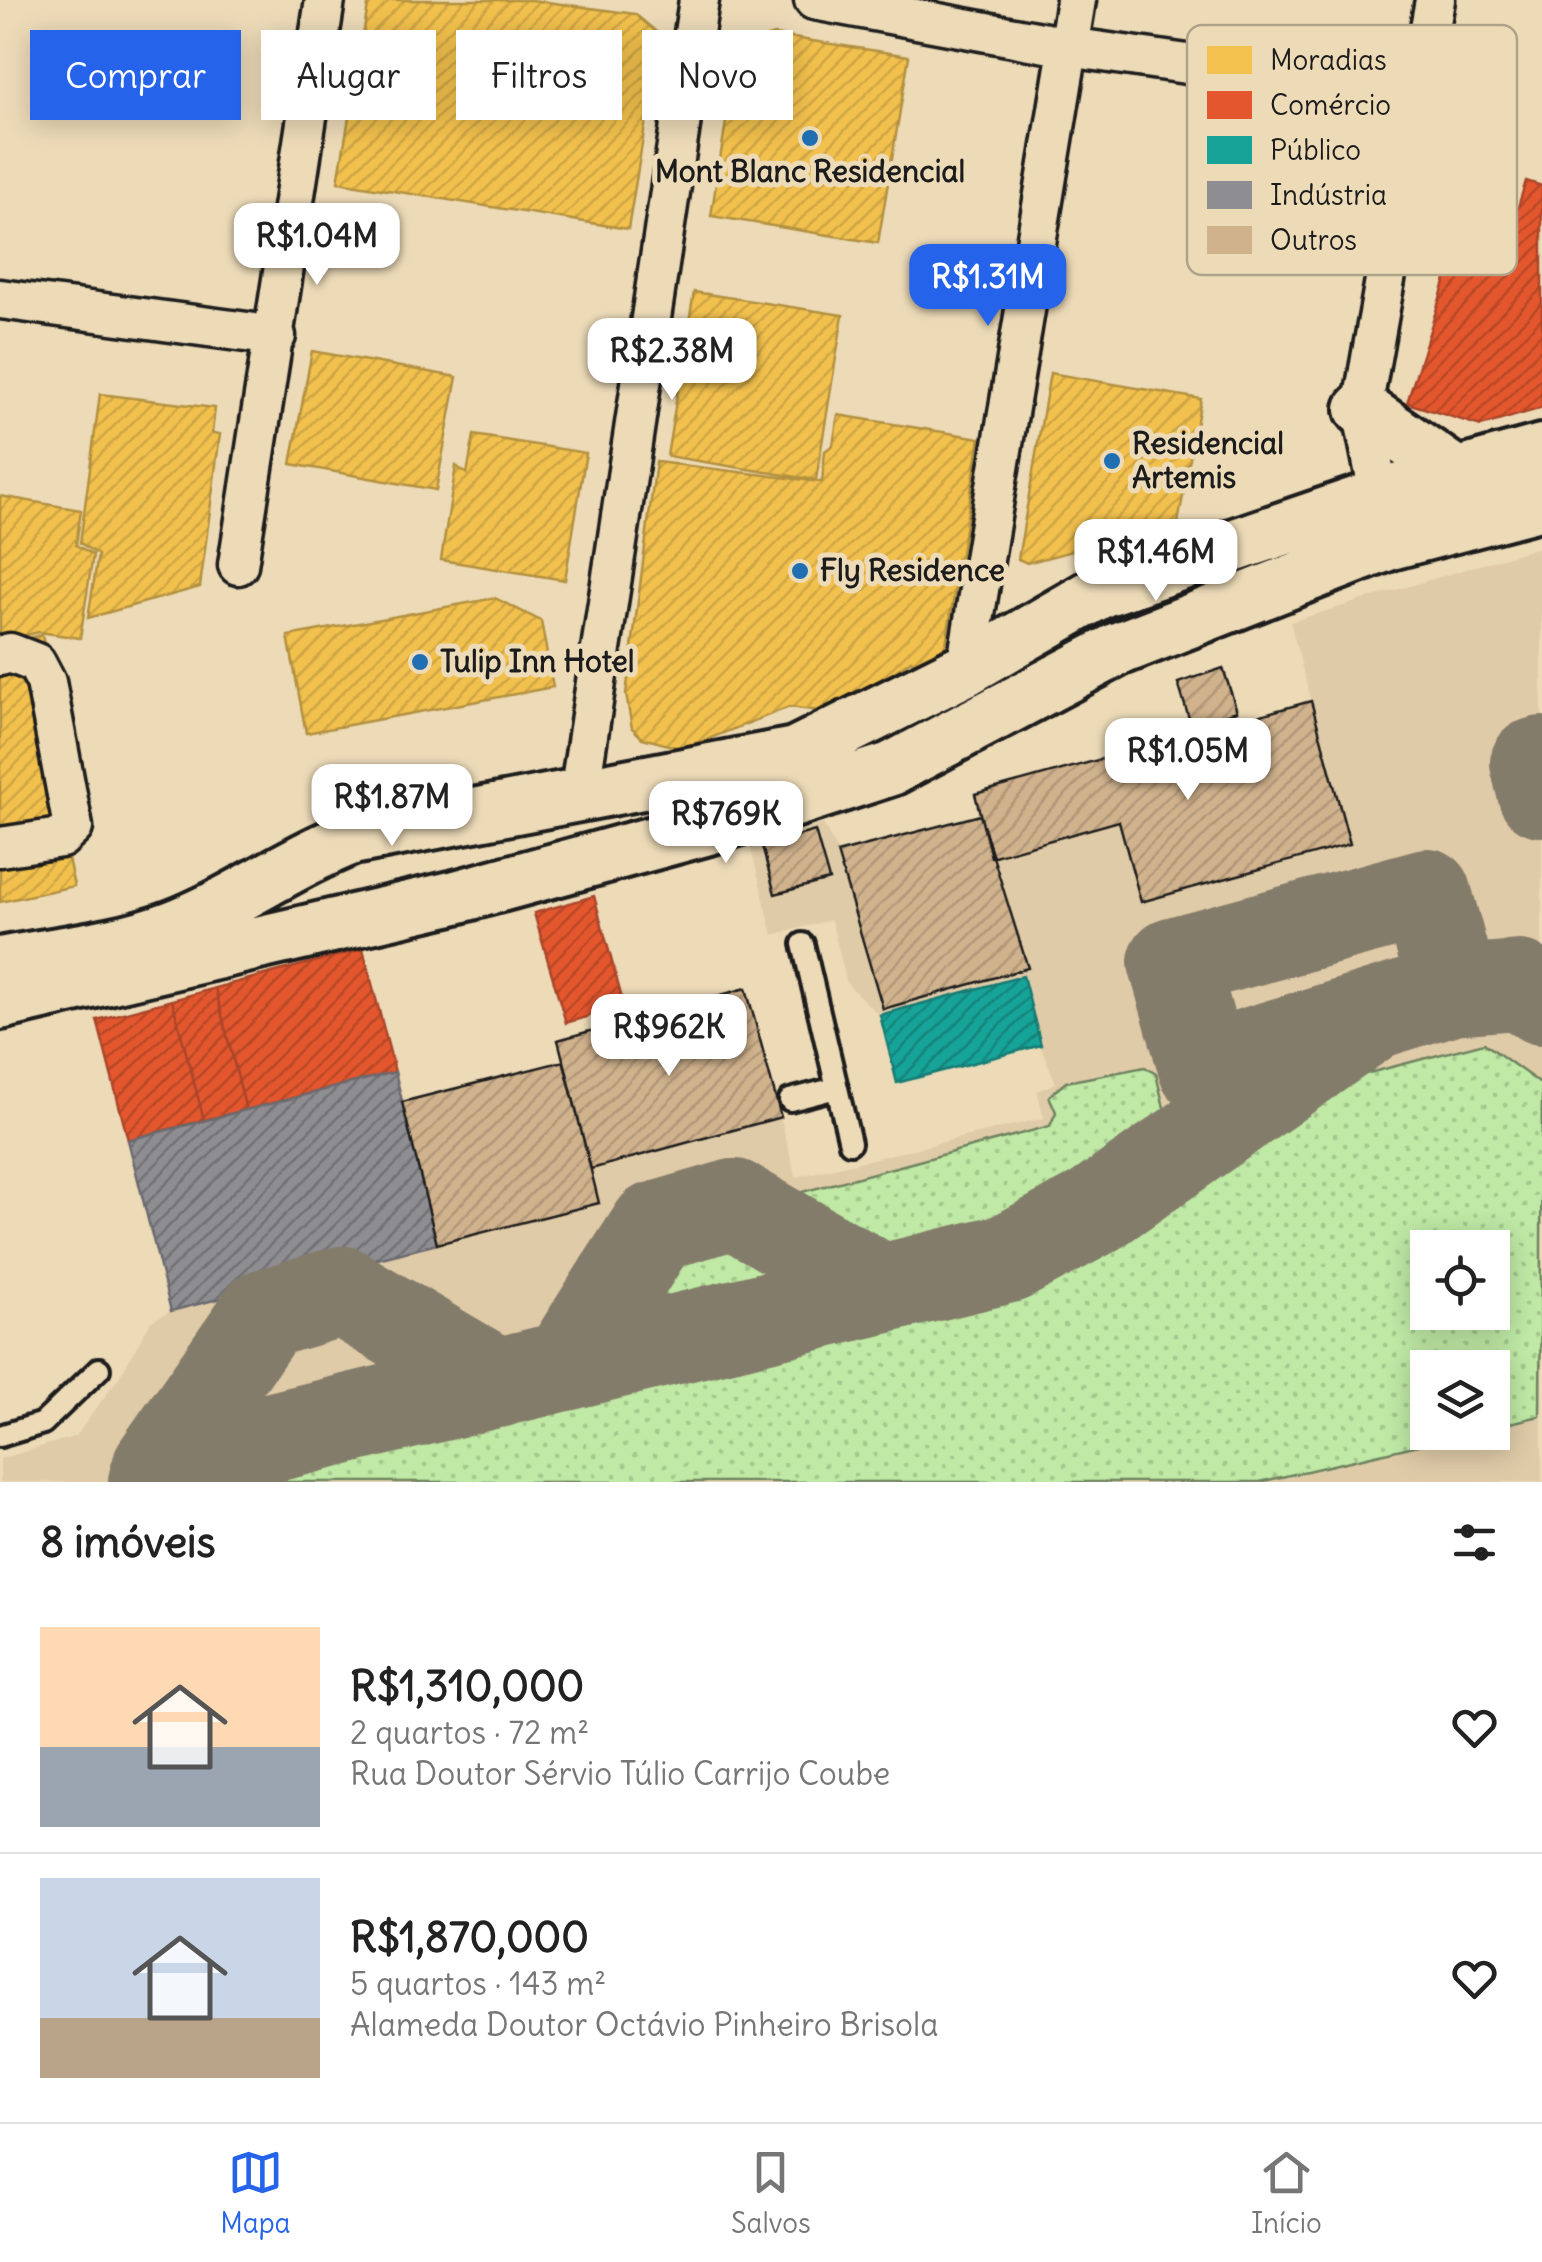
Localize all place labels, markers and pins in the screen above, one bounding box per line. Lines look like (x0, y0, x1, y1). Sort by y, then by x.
marker: Mont Blanc Residencial (799, 127, 821, 149)
place label: Mont Blanc Residencial (655, 152, 965, 190)
pin: R$1.04M (225, 203, 409, 288)
pin: R$1.31M (896, 244, 1080, 329)
pin: R$2.38M (580, 318, 764, 403)
place label: Residencial Artemis (1132, 424, 1284, 496)
marker: Residencial Artemis (1101, 450, 1123, 472)
pin: R$1.46M (1064, 519, 1248, 604)
place label: Fly Residence (820, 551, 1005, 589)
marker: Fly Residence (789, 560, 811, 582)
place label: Tulip Inn Hotel (440, 642, 634, 680)
marker: Tulip Inn Hotel (409, 651, 431, 673)
pin: R$1.05M (1096, 718, 1280, 803)
pin: R$1.87M (300, 764, 484, 849)
pin: R$769K (645, 781, 807, 866)
pin: R$962K (588, 994, 750, 1079)

